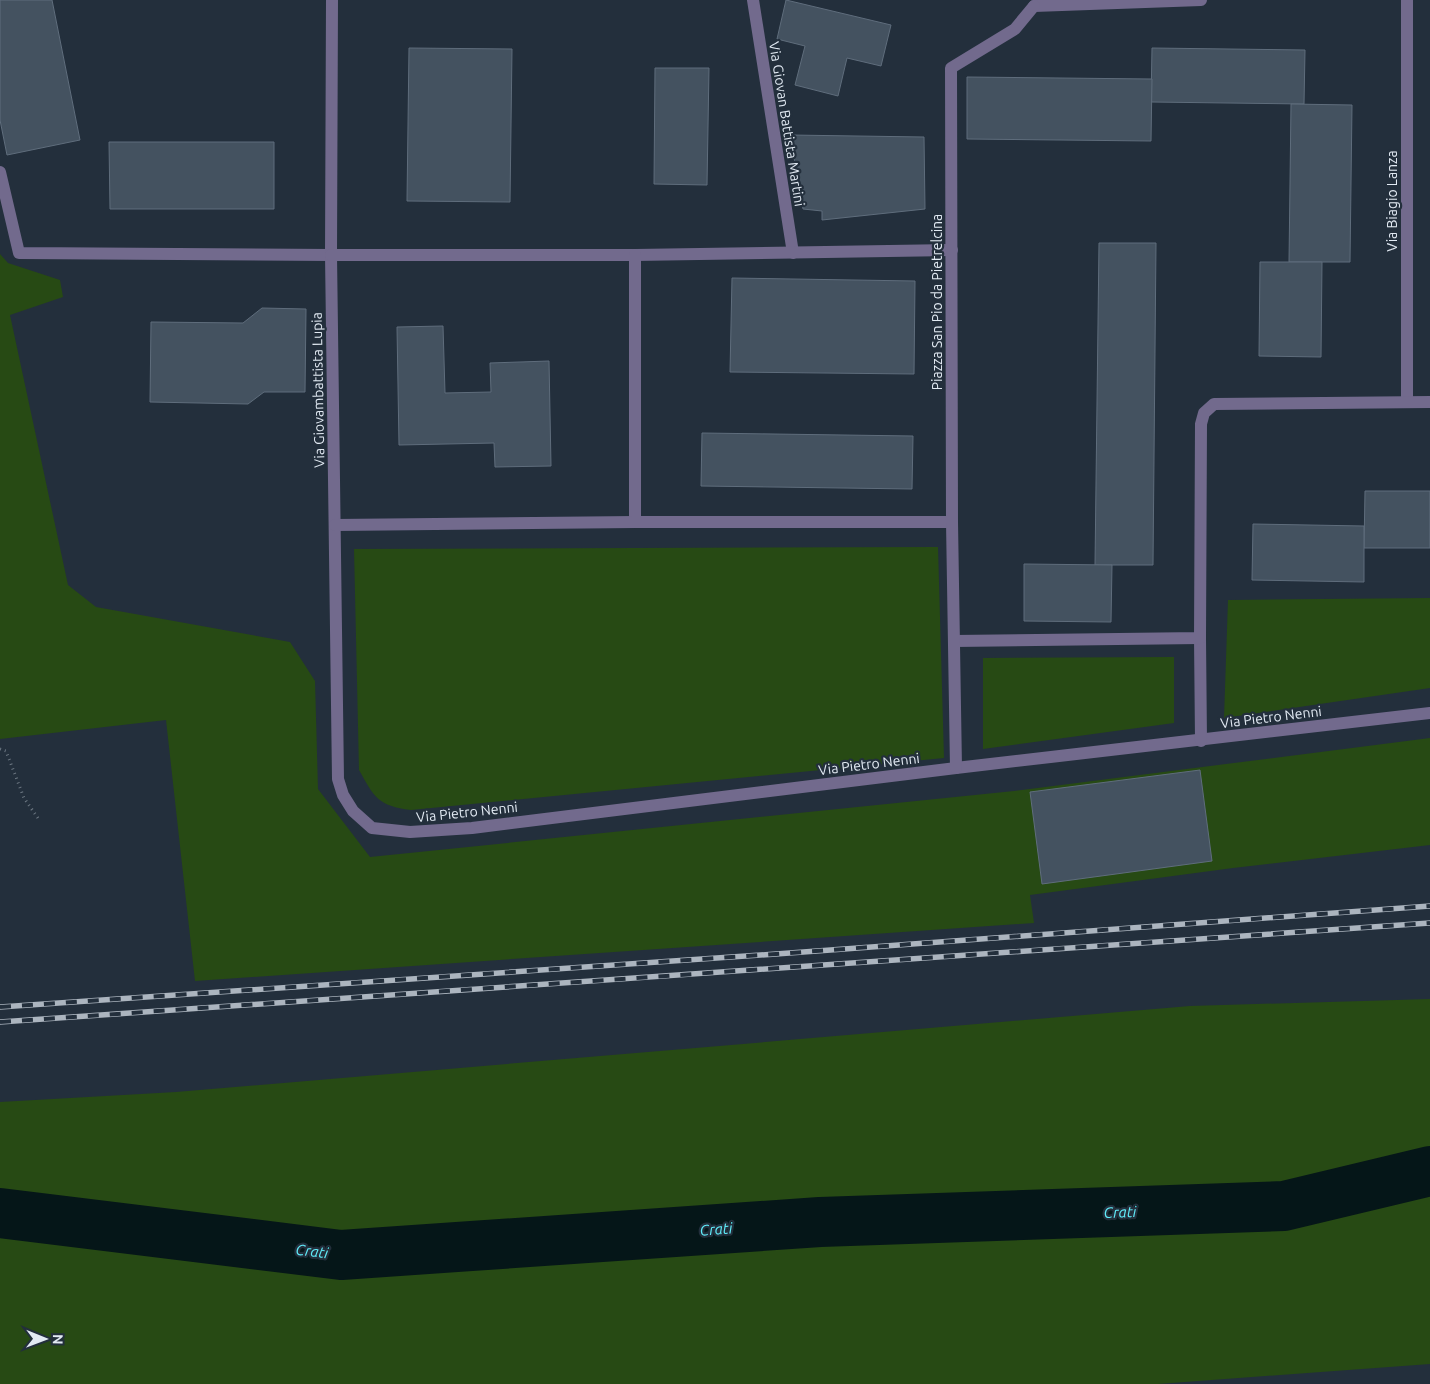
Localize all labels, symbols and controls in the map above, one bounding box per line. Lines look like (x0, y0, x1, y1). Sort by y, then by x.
street label: Via Giovan Battista Martini (766, 40, 808, 208)
street label: Via Biagio Lanza (1384, 150, 1400, 252)
street label: Piazza San Pio da Pietrelcina (929, 214, 945, 390)
street label: Via Giovambattista Lupia (309, 312, 327, 468)
street label: Via Pietro Nenni (1219, 703, 1323, 731)
street label: Via Pietro Nenni (817, 750, 921, 778)
street label: Via Pietro Nenni (415, 799, 519, 825)
water label: Crati (1103, 1203, 1138, 1221)
water label: Crati (699, 1219, 734, 1239)
water label: Crati (295, 1241, 331, 1262)
north arrow (20, 1314, 70, 1364)
text: N (50, 1334, 66, 1345)

